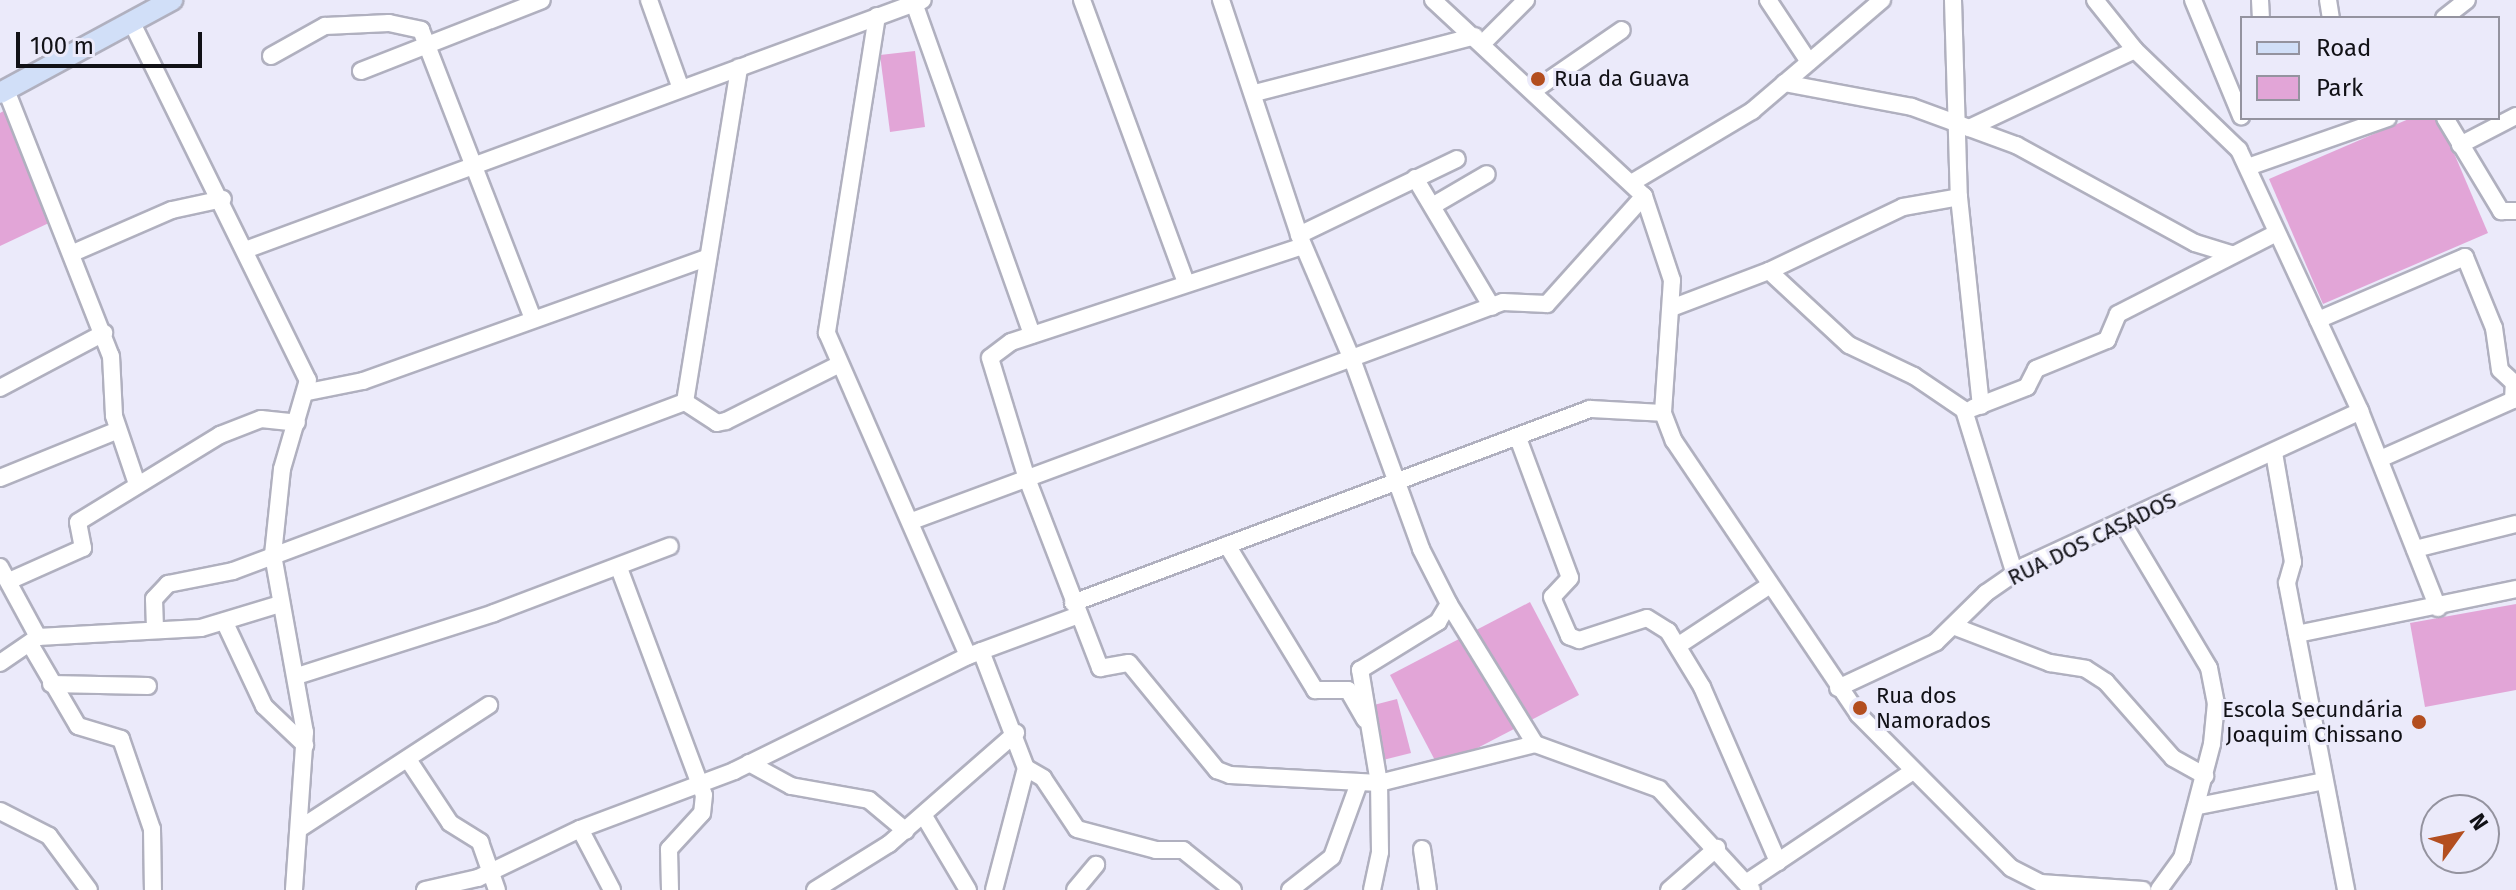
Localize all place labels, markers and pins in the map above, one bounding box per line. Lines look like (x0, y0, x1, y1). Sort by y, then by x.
place label: Rua da Guava (1554, 66, 1690, 92)
marker: Rua da Guava (1529, 70, 1547, 88)
place label: Rua dos Namorados (1876, 682, 1991, 734)
place label: Escola Secundária Joaquim Chissano (2222, 696, 2403, 748)
marker: Rua dos Namorados (1851, 699, 1869, 717)
marker: Escola Secundária Joaquim Chissano (2410, 713, 2428, 731)

